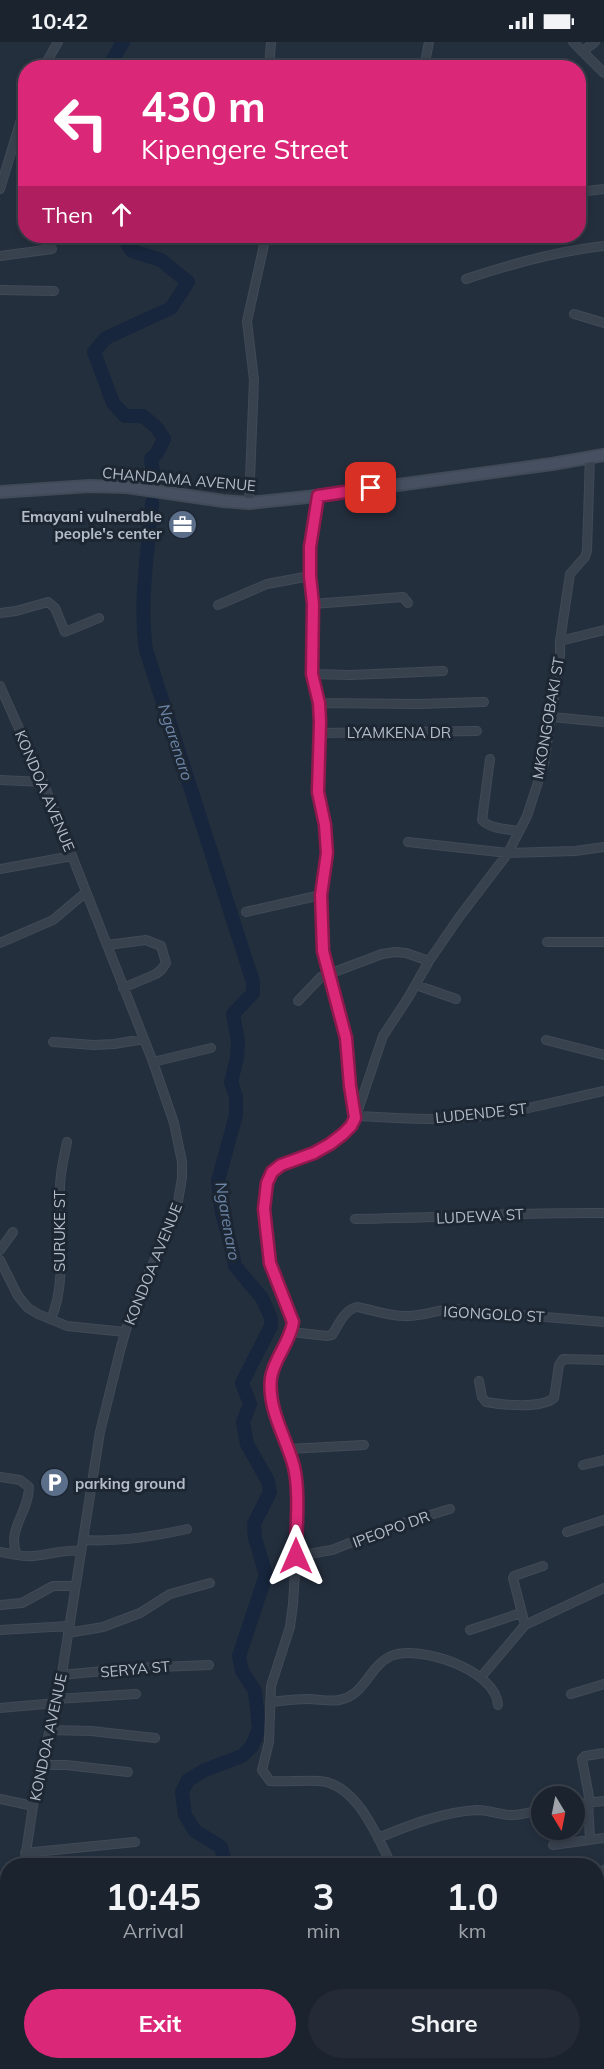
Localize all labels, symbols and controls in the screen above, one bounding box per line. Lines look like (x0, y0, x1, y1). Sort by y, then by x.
text: 10:42 (30, 7, 88, 35)
text: 430 m (141, 80, 266, 133)
icon: left (42, 84, 120, 162)
text: Kipengere Street (141, 132, 348, 166)
icon: ahead (105, 198, 138, 231)
text: Then (42, 201, 93, 229)
pin (345, 462, 396, 513)
street label: CHANDAMA AVENUE (101, 463, 257, 495)
icon: arrive (354, 471, 387, 504)
place label: Emayani vulnerable people's center (21, 507, 162, 543)
office icon: Emayani vulnerable people's center (167, 509, 199, 541)
street label: MKONGOBAKI ST (528, 655, 568, 781)
water label: Ngarenaro (154, 701, 198, 783)
street label: LYAMKENA DR (347, 723, 451, 742)
street label: KONDOA AVENUE (11, 728, 79, 855)
street label: LUDENDE ST (434, 1099, 528, 1127)
water label: Ngarenaro (211, 1180, 245, 1262)
street label: SURUKE ST (50, 1190, 69, 1272)
street label: KONDOA AVENUE (120, 1200, 186, 1328)
street label: LUDEWA ST (436, 1204, 524, 1228)
street label: IGONGOLO ST (443, 1302, 545, 1326)
parking icon: parking ground (38, 1467, 70, 1499)
place label: parking ground (75, 1474, 185, 1493)
street label: IPEOPO DR (350, 1506, 432, 1552)
position arrow (264, 1524, 328, 1588)
street label: SERYA ST (99, 1656, 171, 1682)
street label: KONDOA AVENUE (25, 1671, 71, 1802)
north arrow (531, 1786, 585, 1840)
map controls (531, 1786, 585, 1840)
text: 10:45 (106, 1874, 201, 1919)
text: 3 (313, 1874, 334, 1919)
text: 1.0 (446, 1874, 498, 1919)
text: Arrival (123, 1918, 184, 1943)
text: min (307, 1918, 341, 1943)
text: km (458, 1918, 486, 1943)
button: Exit (24, 1989, 296, 2058)
button: Share (308, 1989, 580, 2058)

